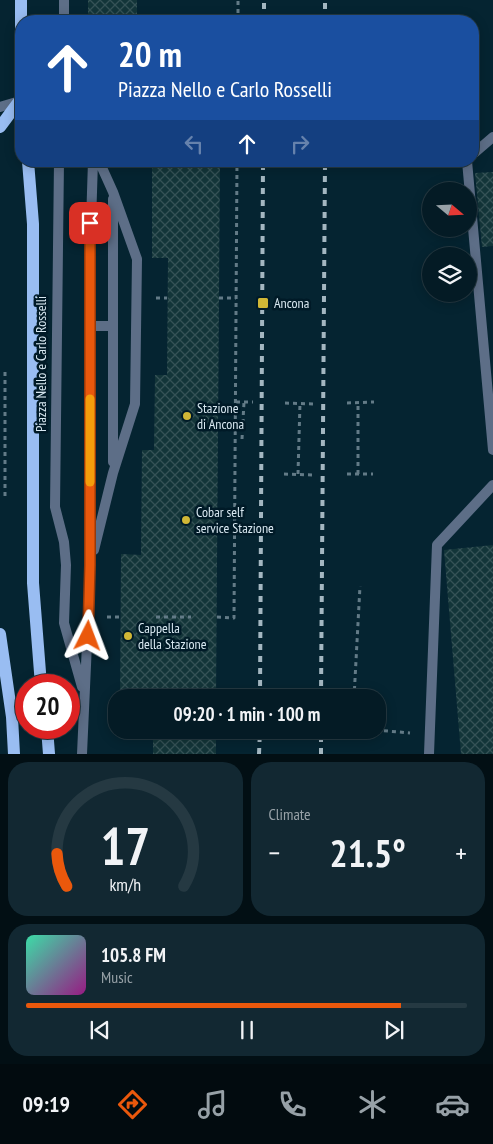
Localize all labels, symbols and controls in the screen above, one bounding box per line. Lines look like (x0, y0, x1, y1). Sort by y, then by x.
text: 20 m (118, 31, 182, 77)
icon: ahead (35, 35, 100, 100)
text: Piazza Nello e Carlo Rosselli (118, 75, 332, 103)
icon: left (180, 130, 208, 158)
icon: ahead (233, 130, 261, 158)
icon: right (286, 130, 314, 158)
north arrow (422, 182, 478, 238)
map controls (422, 182, 477, 302)
pin (69, 202, 111, 244)
icon: arrive (76, 209, 104, 237)
button: layers (422, 247, 477, 302)
place label: Ancona (274, 294, 309, 312)
street label: Piazza Nello e Carlo Rosselli (32, 296, 50, 432)
marker: Ancona (256, 296, 270, 310)
place label: Stazione di Ancona (197, 399, 244, 433)
marker: Stazione di Ancona (181, 410, 193, 422)
place label: Cobar self service Stazione (196, 503, 274, 537)
marker: Cobar self service Stazione (180, 514, 192, 526)
position arrow (61, 609, 113, 661)
place label: Cappella della Stazione (138, 619, 207, 653)
marker: Cappella della Stazione (122, 630, 134, 642)
speed limit sign: 20 (15, 674, 80, 739)
text: 09:20 · 1 min · 100 m (174, 702, 320, 726)
text: Climate (269, 804, 311, 824)
text: 17 (100, 812, 150, 879)
text: 21.5° (330, 828, 406, 877)
text: − (269, 834, 280, 871)
text: + (455, 834, 467, 871)
text: km/h (109, 873, 141, 896)
text: 105.8 FM (101, 943, 166, 967)
text: Music (101, 967, 133, 987)
icon: previous (86, 1016, 114, 1044)
icon: pause (233, 1016, 261, 1044)
icon: next (380, 1016, 408, 1044)
icon: directions (115, 1087, 150, 1122)
icon: music (195, 1087, 230, 1122)
icon: phone (275, 1087, 310, 1122)
icon: climate (355, 1087, 390, 1122)
icon: car (435, 1087, 470, 1122)
text: 09:19 (23, 1090, 70, 1118)

